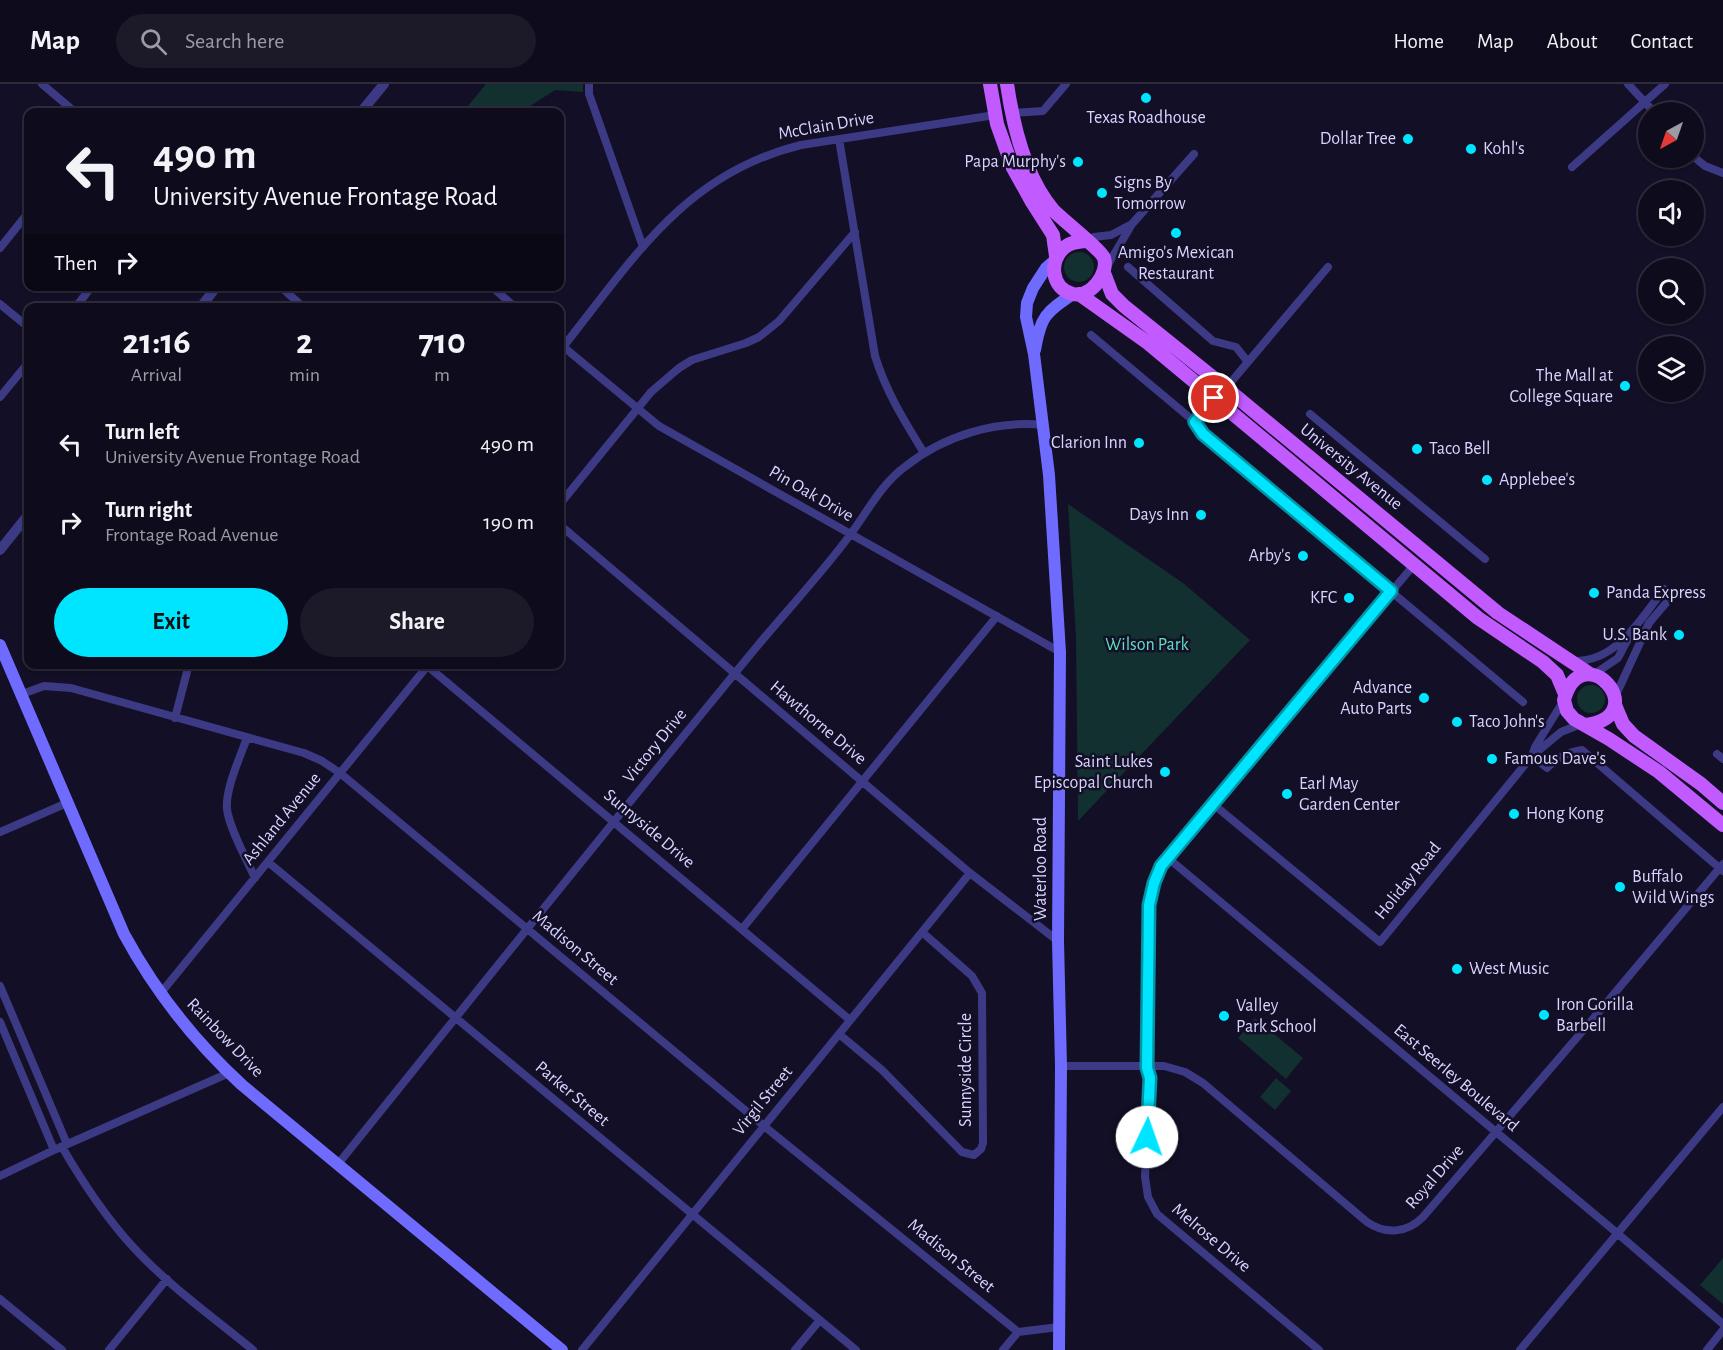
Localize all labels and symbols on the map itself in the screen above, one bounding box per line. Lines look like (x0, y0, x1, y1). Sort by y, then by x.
marker: Texas Roadhouse (1139, 91, 1153, 105)
north arrow (1638, 102, 1704, 168)
street label: McClain Drive (777, 109, 875, 143)
place label: Texas Roadhouse (1086, 109, 1206, 127)
place label: Dollar Tree (1320, 130, 1396, 148)
marker: Dollar Tree (1401, 132, 1415, 146)
place label: Kohl's (1483, 140, 1525, 158)
marker: Kohl's (1464, 142, 1478, 156)
place label: Papa Murphy's (964, 153, 1066, 171)
marker: Papa Murphy's (1071, 155, 1085, 169)
place label: Signs By Tomorrow (1114, 174, 1186, 213)
marker: Signs By Tomorrow (1095, 186, 1109, 200)
marker: Amigo's Mexican Restaurant (1169, 226, 1183, 240)
place label: Amigo's Mexican Restaurant (1118, 244, 1234, 283)
place label: The Mall at College Square (1509, 367, 1613, 406)
pin (1188, 372, 1239, 423)
marker: The Mall at College Square (1618, 379, 1632, 393)
street label: University Avenue (1296, 420, 1406, 514)
place label: Clarion Inn (1051, 434, 1127, 452)
marker: Clarion Inn (1132, 436, 1146, 450)
place label: Taco Bell (1429, 440, 1490, 458)
marker: Taco Bell (1410, 442, 1424, 456)
street label: Pin Oak Drive (766, 463, 856, 525)
place label: Applebee's (1499, 471, 1575, 489)
marker: Applebee's (1480, 473, 1494, 487)
place label: Days Inn (1129, 506, 1189, 524)
marker: Days Inn (1194, 508, 1208, 522)
place label: Arby's (1249, 547, 1291, 565)
marker: Arby's (1296, 549, 1310, 563)
place label: Panda Express (1606, 584, 1706, 602)
marker: Panda Express (1587, 586, 1601, 600)
place label: KFC (1310, 589, 1337, 607)
marker: KFC (1342, 591, 1356, 605)
place label: U.S. Bank (1602, 626, 1668, 644)
marker: U.S. Bank (1672, 628, 1686, 642)
park label: Wilson Park (1105, 636, 1190, 654)
street label: Hawthorne Drive (766, 678, 870, 768)
place label: Advance Auto Parts (1340, 679, 1412, 718)
marker: Advance Auto Parts (1417, 691, 1431, 705)
street label: Victory Drive (620, 705, 690, 787)
place label: Taco John's (1469, 713, 1545, 731)
marker: Taco John's (1450, 715, 1464, 729)
place label: Famous Dave's (1504, 750, 1606, 768)
marker: Famous Dave's (1485, 752, 1499, 766)
place label: Saint Lukes Episcopal Church (1034, 753, 1153, 792)
marker: Saint Lukes Episcopal Church (1158, 765, 1172, 779)
street label: Ashland Avenue (239, 769, 325, 869)
place label: Earl May Garden Center (1299, 775, 1400, 814)
street label: Sunnyside Drive (600, 786, 698, 872)
marker: Earl May Garden Center (1280, 787, 1294, 801)
place label: Hong Kong (1526, 805, 1604, 823)
marker: Hong Kong (1507, 807, 1521, 821)
street label: Waterloo Road (1032, 817, 1050, 921)
street label: Holiday Road (1372, 839, 1444, 923)
place label: Buffalo Wild Wings (1632, 868, 1714, 907)
marker: Buffalo Wild Wings (1613, 880, 1627, 894)
street label: Madison Street (529, 907, 622, 989)
place label: West Music (1469, 960, 1549, 978)
marker: West Music (1450, 962, 1464, 976)
street label: Rainbow Drive (183, 995, 267, 1081)
place label: Iron Gorilla Barbell (1556, 996, 1634, 1035)
place label: Valley Park School (1236, 997, 1317, 1036)
marker: Iron Gorilla Barbell (1537, 1008, 1551, 1022)
marker: Valley Park School (1217, 1009, 1231, 1023)
street label: Sunnyside Circle (957, 1013, 975, 1127)
street label: East Seerley Boulevard (1390, 1021, 1522, 1135)
street label: Parker Street (532, 1058, 613, 1130)
street label: Virgil Street (730, 1063, 796, 1139)
position arrow (1115, 1105, 1179, 1169)
street label: Royal Drive (1402, 1141, 1468, 1213)
street label: Melrose Drive (1168, 1200, 1254, 1276)
street label: Madison Street (904, 1216, 998, 1296)

